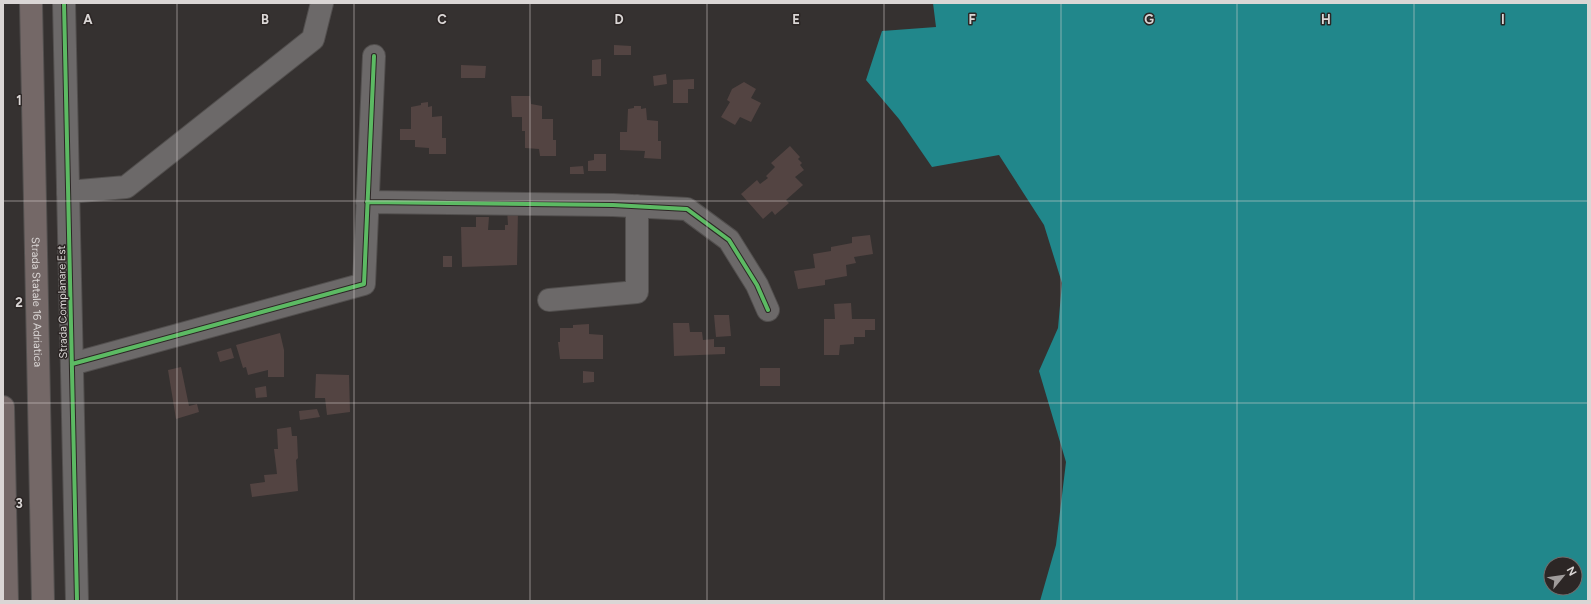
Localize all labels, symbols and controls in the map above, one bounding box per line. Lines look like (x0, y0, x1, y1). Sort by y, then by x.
text: A (83, 12, 93, 27)
text: B (261, 12, 269, 27)
text: C (437, 12, 447, 27)
text: D (614, 12, 624, 27)
text: E (792, 12, 800, 27)
text: F (968, 12, 976, 27)
text: G (1144, 12, 1154, 27)
text: H (1321, 12, 1331, 27)
text: I (1501, 12, 1505, 27)
text: 1 (16, 93, 22, 108)
street label: Strada Statale 16 Adriatica (29, 237, 44, 367)
street label: Strada Complanare Est (55, 245, 70, 359)
text: 2 (15, 295, 23, 310)
text: 3 (15, 496, 23, 511)
north arrow (1543, 556, 1583, 596)
text: N (1564, 565, 1579, 578)

